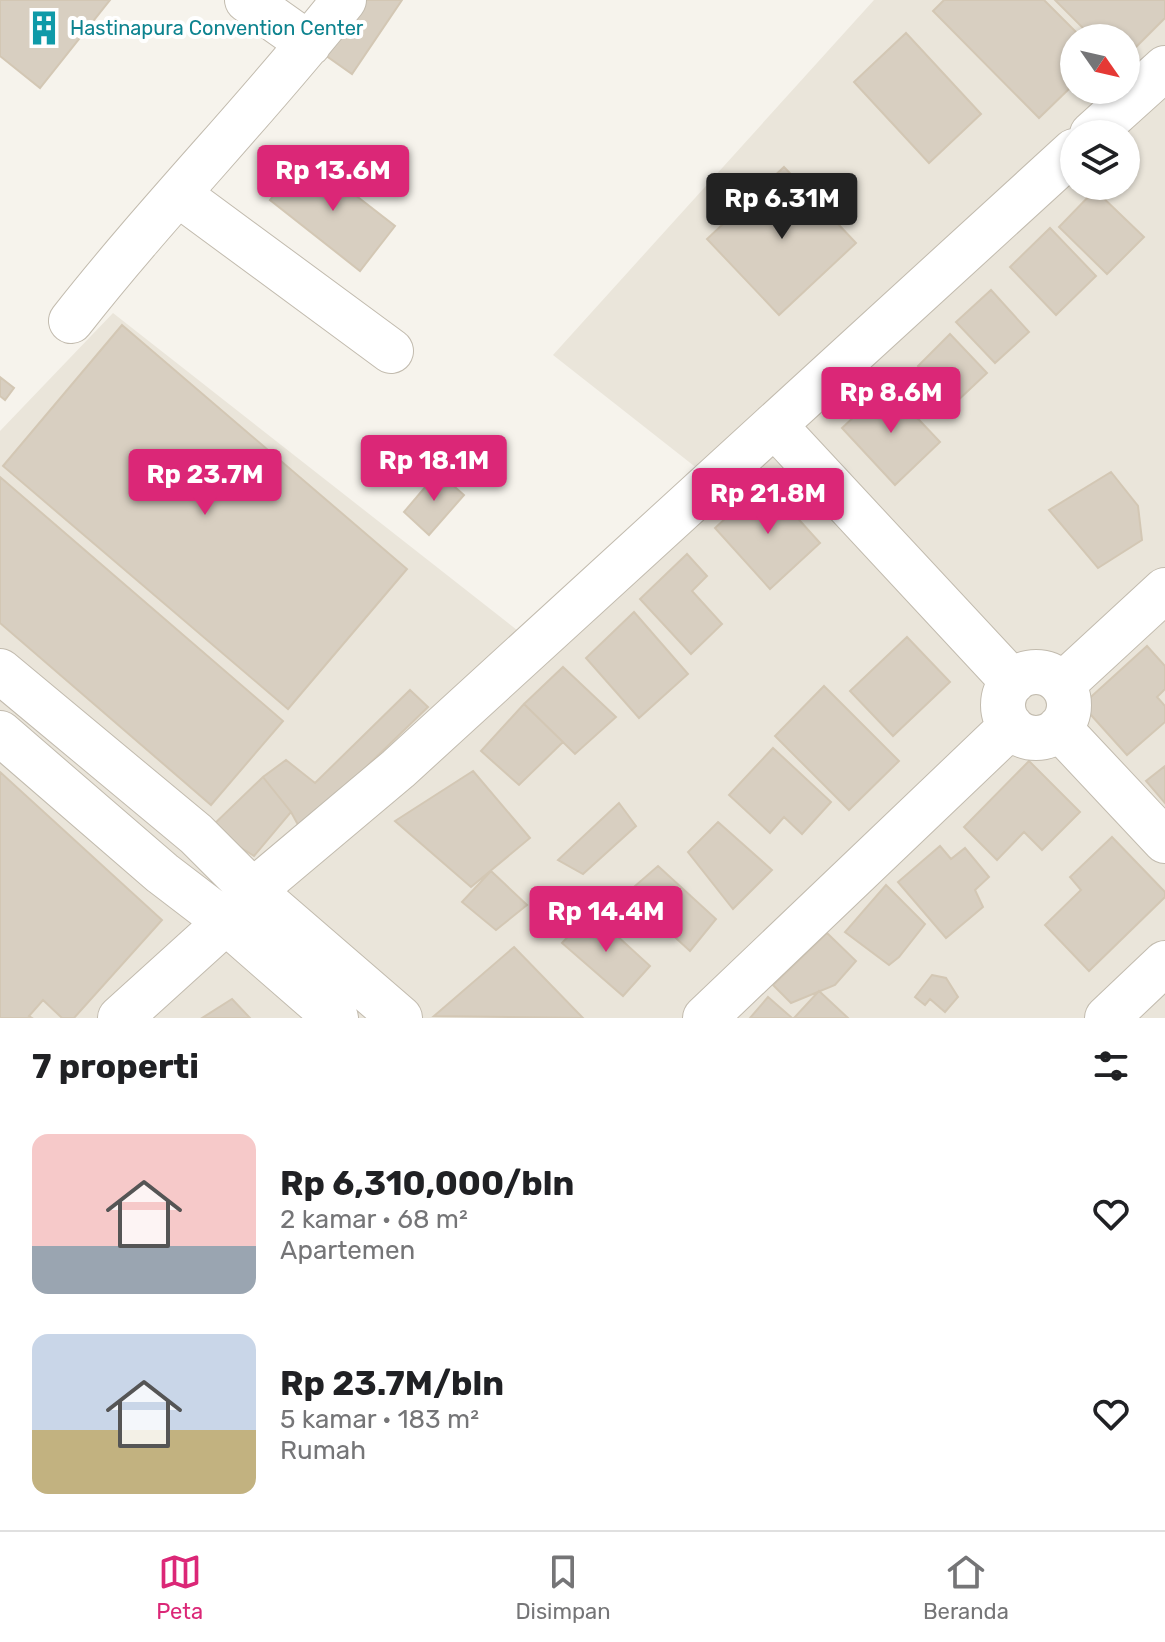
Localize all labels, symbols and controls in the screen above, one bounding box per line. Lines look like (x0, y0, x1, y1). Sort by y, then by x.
building icon: Hastinapura Convention Center (25, 9, 63, 47)
place label: Hastinapura Convention Center (70, 16, 364, 40)
north arrow (1060, 24, 1140, 104)
map controls (1060, 24, 1140, 200)
button: layers (1060, 120, 1140, 200)
pin: Rp 13.6M (250, 145, 416, 213)
text: Rp 13.6M (275, 155, 391, 186)
pin: Rp 6.31M (699, 173, 865, 241)
text: Rp 6.31M (724, 183, 840, 214)
pin: Rp 8.6M (817, 367, 965, 435)
text: Rp 8.6M (839, 377, 943, 408)
pin: Rp 18.1M (351, 435, 517, 503)
text: Rp 18.1M (379, 445, 489, 476)
pin: Rp 23.7M (122, 449, 288, 517)
text: Rp 23.7M (147, 459, 263, 490)
pin: Rp 21.8M (685, 468, 851, 536)
text: Rp 21.8M (710, 478, 826, 509)
pin: Rp 14.4M (523, 886, 689, 954)
text: Rp 14.4M (548, 896, 664, 927)
icon: filters (1089, 1044, 1133, 1088)
text: 7 properti (32, 1046, 199, 1087)
text: Rp 6,310,000/bln (280, 1163, 574, 1204)
icon: home (96, 1166, 192, 1262)
icon: heart (1089, 1192, 1133, 1236)
text: 2 kamar · 68 m² (280, 1204, 468, 1235)
text: Apartemen (280, 1235, 415, 1266)
text: Rp 23.7M/bln (280, 1363, 504, 1404)
icon: home (96, 1366, 192, 1462)
icon: heart (1089, 1392, 1133, 1436)
text: 5 kamar · 183 m² (280, 1404, 479, 1435)
text: Rumah (280, 1435, 366, 1466)
tab: Peta (156, 1550, 203, 1625)
tab: Disimpan (515, 1550, 611, 1625)
tab: Beranda (923, 1550, 1009, 1625)

